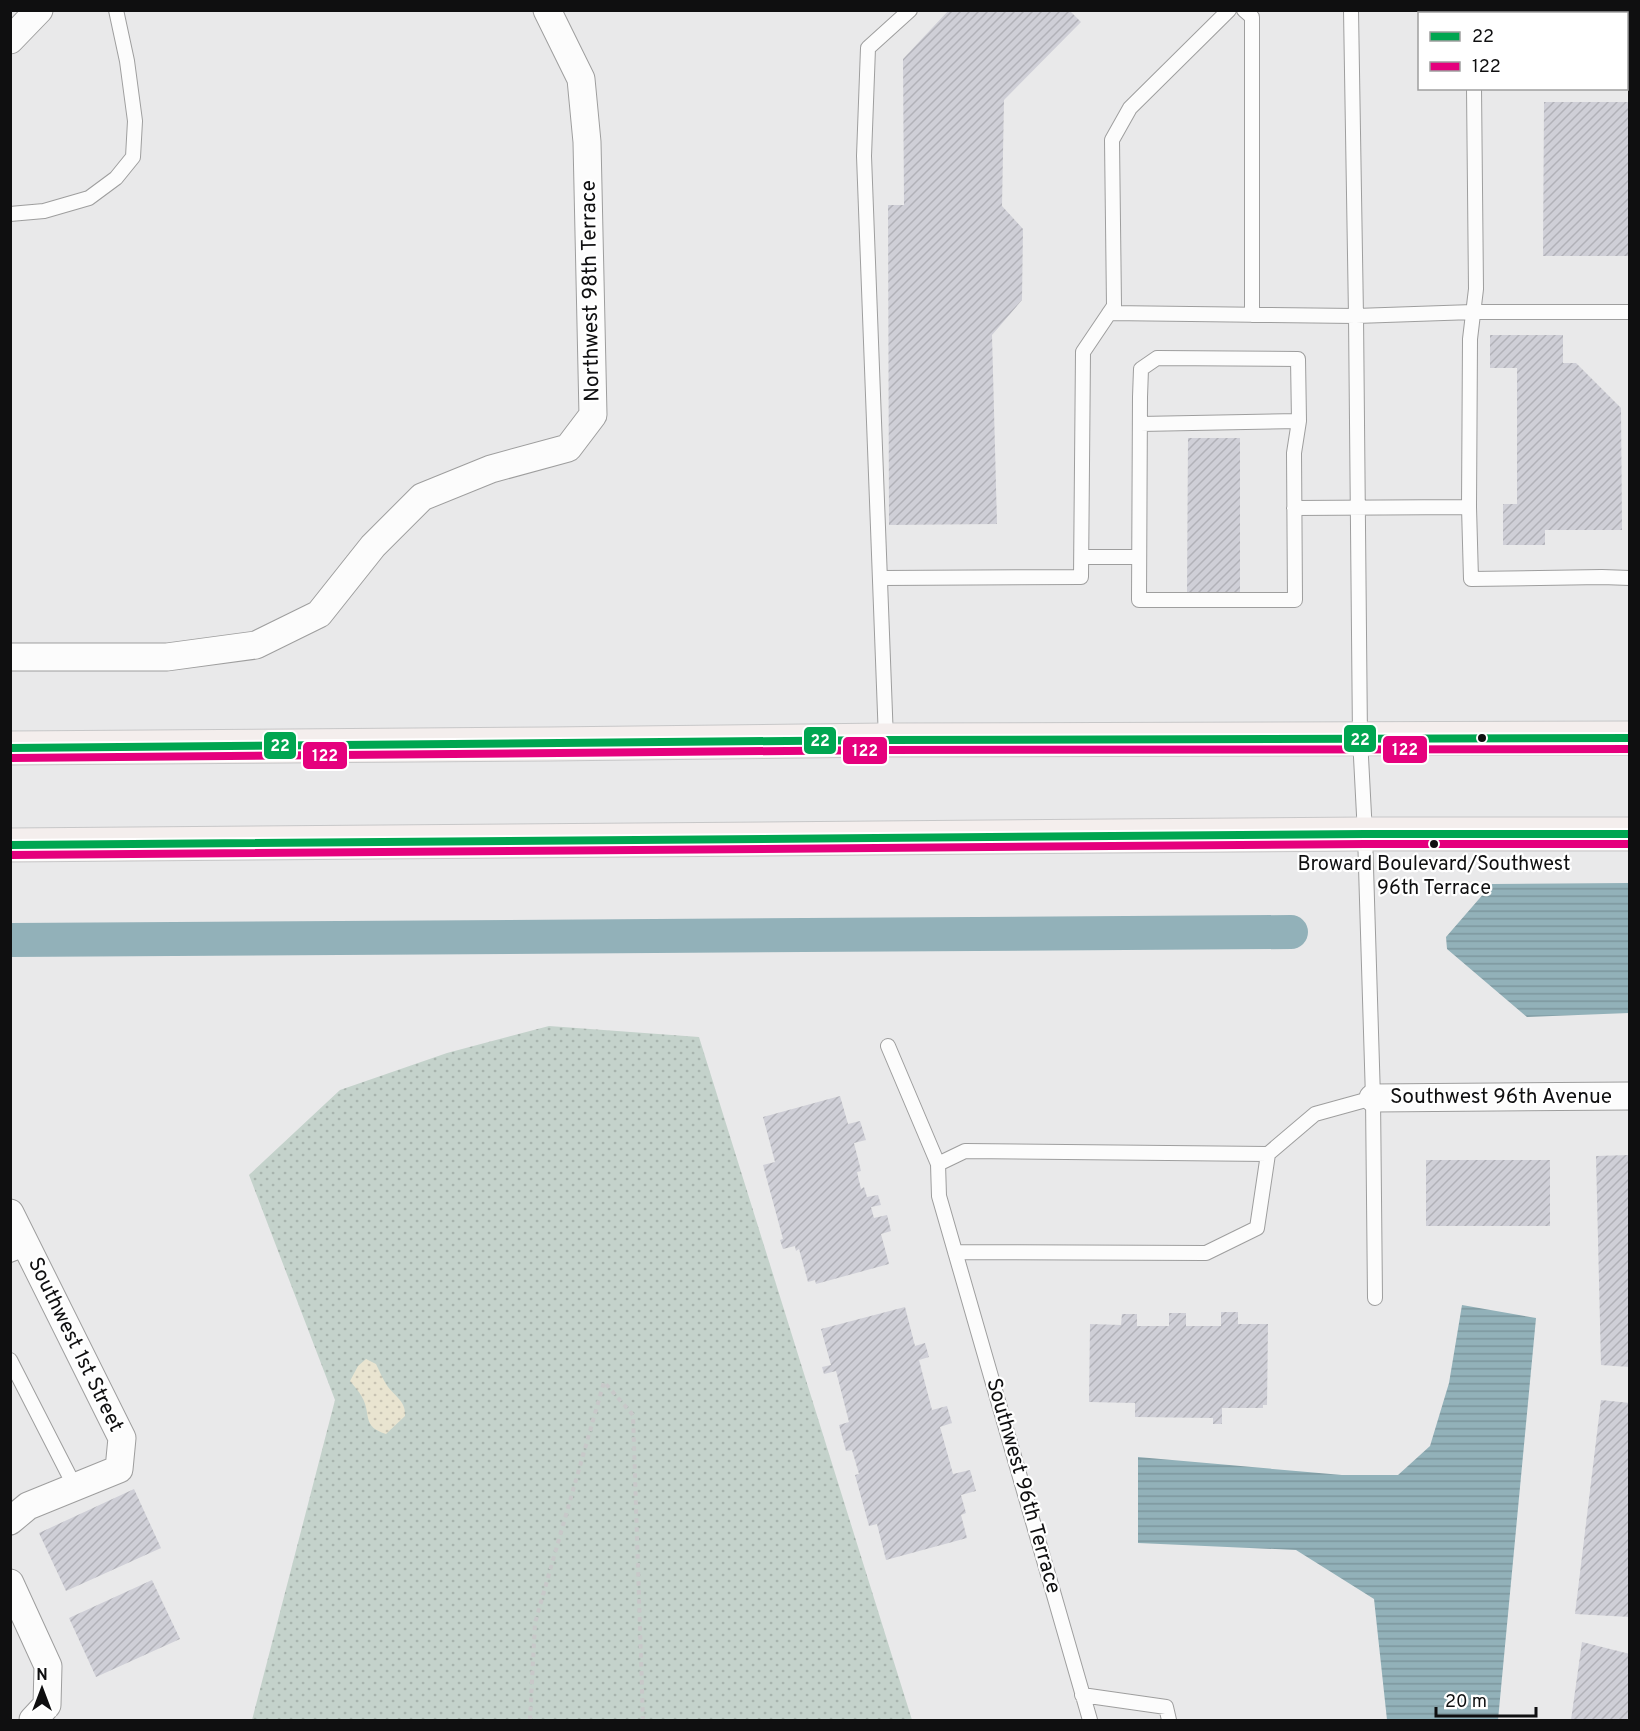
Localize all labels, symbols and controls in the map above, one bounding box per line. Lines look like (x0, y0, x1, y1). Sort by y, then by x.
legend (1418, 12, 1628, 90)
text: 22 (1472, 26, 1494, 49)
text: 122 (1472, 56, 1501, 79)
street label: Northwest 98th Terrace (576, 180, 606, 402)
line badge: 22 (1343, 724, 1377, 753)
line badge: 22 (803, 726, 837, 755)
line badge: 22 (263, 731, 297, 760)
text: 22 (1350, 731, 1370, 751)
text: 22 (810, 732, 830, 752)
unlabelled marker (1476, 732, 1488, 744)
line badge: 122 (1382, 735, 1428, 764)
line badge: 122 (842, 736, 888, 765)
text: 22 (270, 737, 290, 757)
line badge: 122 (302, 741, 348, 770)
text: 122 (1392, 741, 1418, 761)
text: 122 (852, 742, 878, 762)
text: 122 (312, 747, 338, 767)
marker: Broward Boulevard/Southwest 96th Terrace (1428, 838, 1440, 850)
place label: Broward Boulevard/Southwest 96th Terrace (1297, 852, 1571, 902)
street label: Southwest 96th Avenue (1390, 1084, 1612, 1111)
street label: Southwest 1st Street (21, 1253, 129, 1437)
street label: Southwest 96th Terrace (979, 1375, 1067, 1597)
north arrow (12, 1659, 72, 1719)
text: N (36, 1666, 48, 1686)
scale bar (1436, 1680, 1536, 1718)
text: 20 m (1445, 1691, 1487, 1714)

